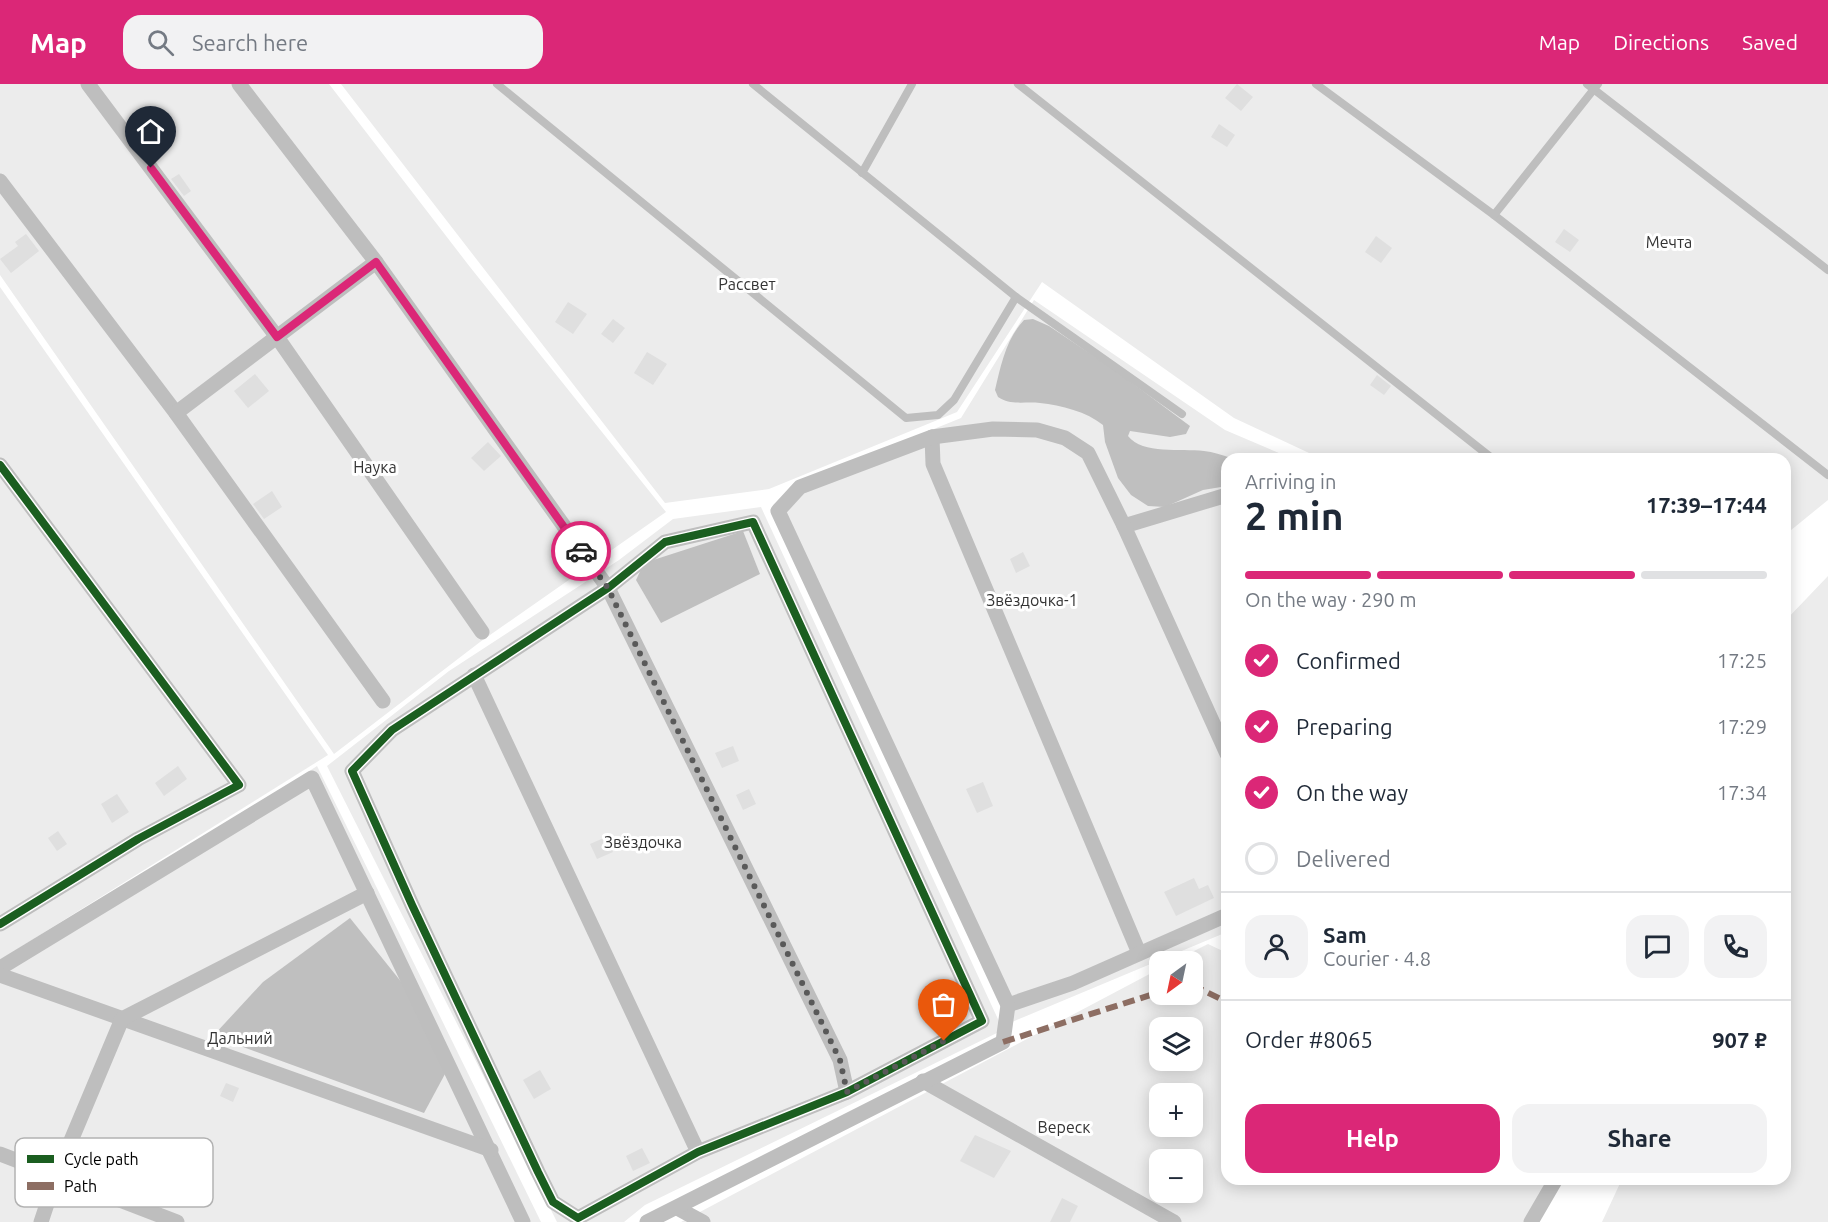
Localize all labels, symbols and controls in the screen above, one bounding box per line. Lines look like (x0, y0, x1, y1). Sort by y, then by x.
search box (123, 15, 543, 69)
icon: search (144, 26, 177, 59)
text: Map (30, 27, 87, 58)
text: Search here (192, 30, 308, 55)
text: Map (1539, 30, 1580, 54)
text: Directions (1613, 30, 1709, 54)
text: Saved (1742, 30, 1798, 54)
pin (125, 106, 176, 168)
icon: home (134, 115, 167, 148)
park label: Мечта (1646, 233, 1692, 251)
park label: Рассвет (718, 275, 776, 293)
park label: Наука (353, 458, 397, 476)
text: Arriving in (1245, 470, 1336, 493)
text: 17:39–17:44 (1646, 492, 1767, 517)
text: 2 min (1245, 494, 1344, 537)
courier (551, 521, 611, 581)
icon: car (565, 535, 598, 568)
text: On the way · 290 m (1245, 588, 1417, 611)
park label: Звёздочка-1 (986, 591, 1078, 609)
icon: check (1245, 644, 1278, 677)
text: Confirmed (1296, 648, 1401, 673)
text: 17:25 (1717, 649, 1767, 672)
icon: check (1245, 710, 1278, 743)
text: Preparing (1296, 714, 1393, 739)
text: 17:29 (1717, 715, 1767, 738)
icon: check (1245, 776, 1278, 809)
text: On the way (1296, 780, 1408, 805)
text: 17:34 (1717, 781, 1767, 804)
park label: Звёздочка (604, 833, 682, 851)
text: Delivered (1296, 846, 1391, 871)
button: person (1245, 915, 1308, 978)
button: chat (1626, 915, 1689, 978)
button: phone (1704, 915, 1767, 978)
text: Sam (1323, 922, 1367, 947)
text: Courier · 4.8 (1323, 947, 1431, 970)
north arrow (1149, 951, 1203, 1005)
map controls (1149, 951, 1203, 1203)
pin (918, 979, 969, 1041)
icon: bag (927, 988, 960, 1021)
button: layers (1149, 1017, 1203, 1071)
text: Order #8065 (1245, 1027, 1373, 1052)
text: 907 ₽ (1712, 1027, 1767, 1052)
park label: Дальний (207, 1029, 273, 1047)
button: + (1149, 1083, 1203, 1137)
button: Help (1245, 1104, 1500, 1173)
button: Share (1512, 1104, 1767, 1173)
park label: Вереск (1038, 1118, 1090, 1136)
legend (15, 1138, 213, 1207)
button: − (1149, 1149, 1203, 1203)
text: Cycle path (64, 1150, 139, 1168)
text: Path (64, 1177, 97, 1195)

